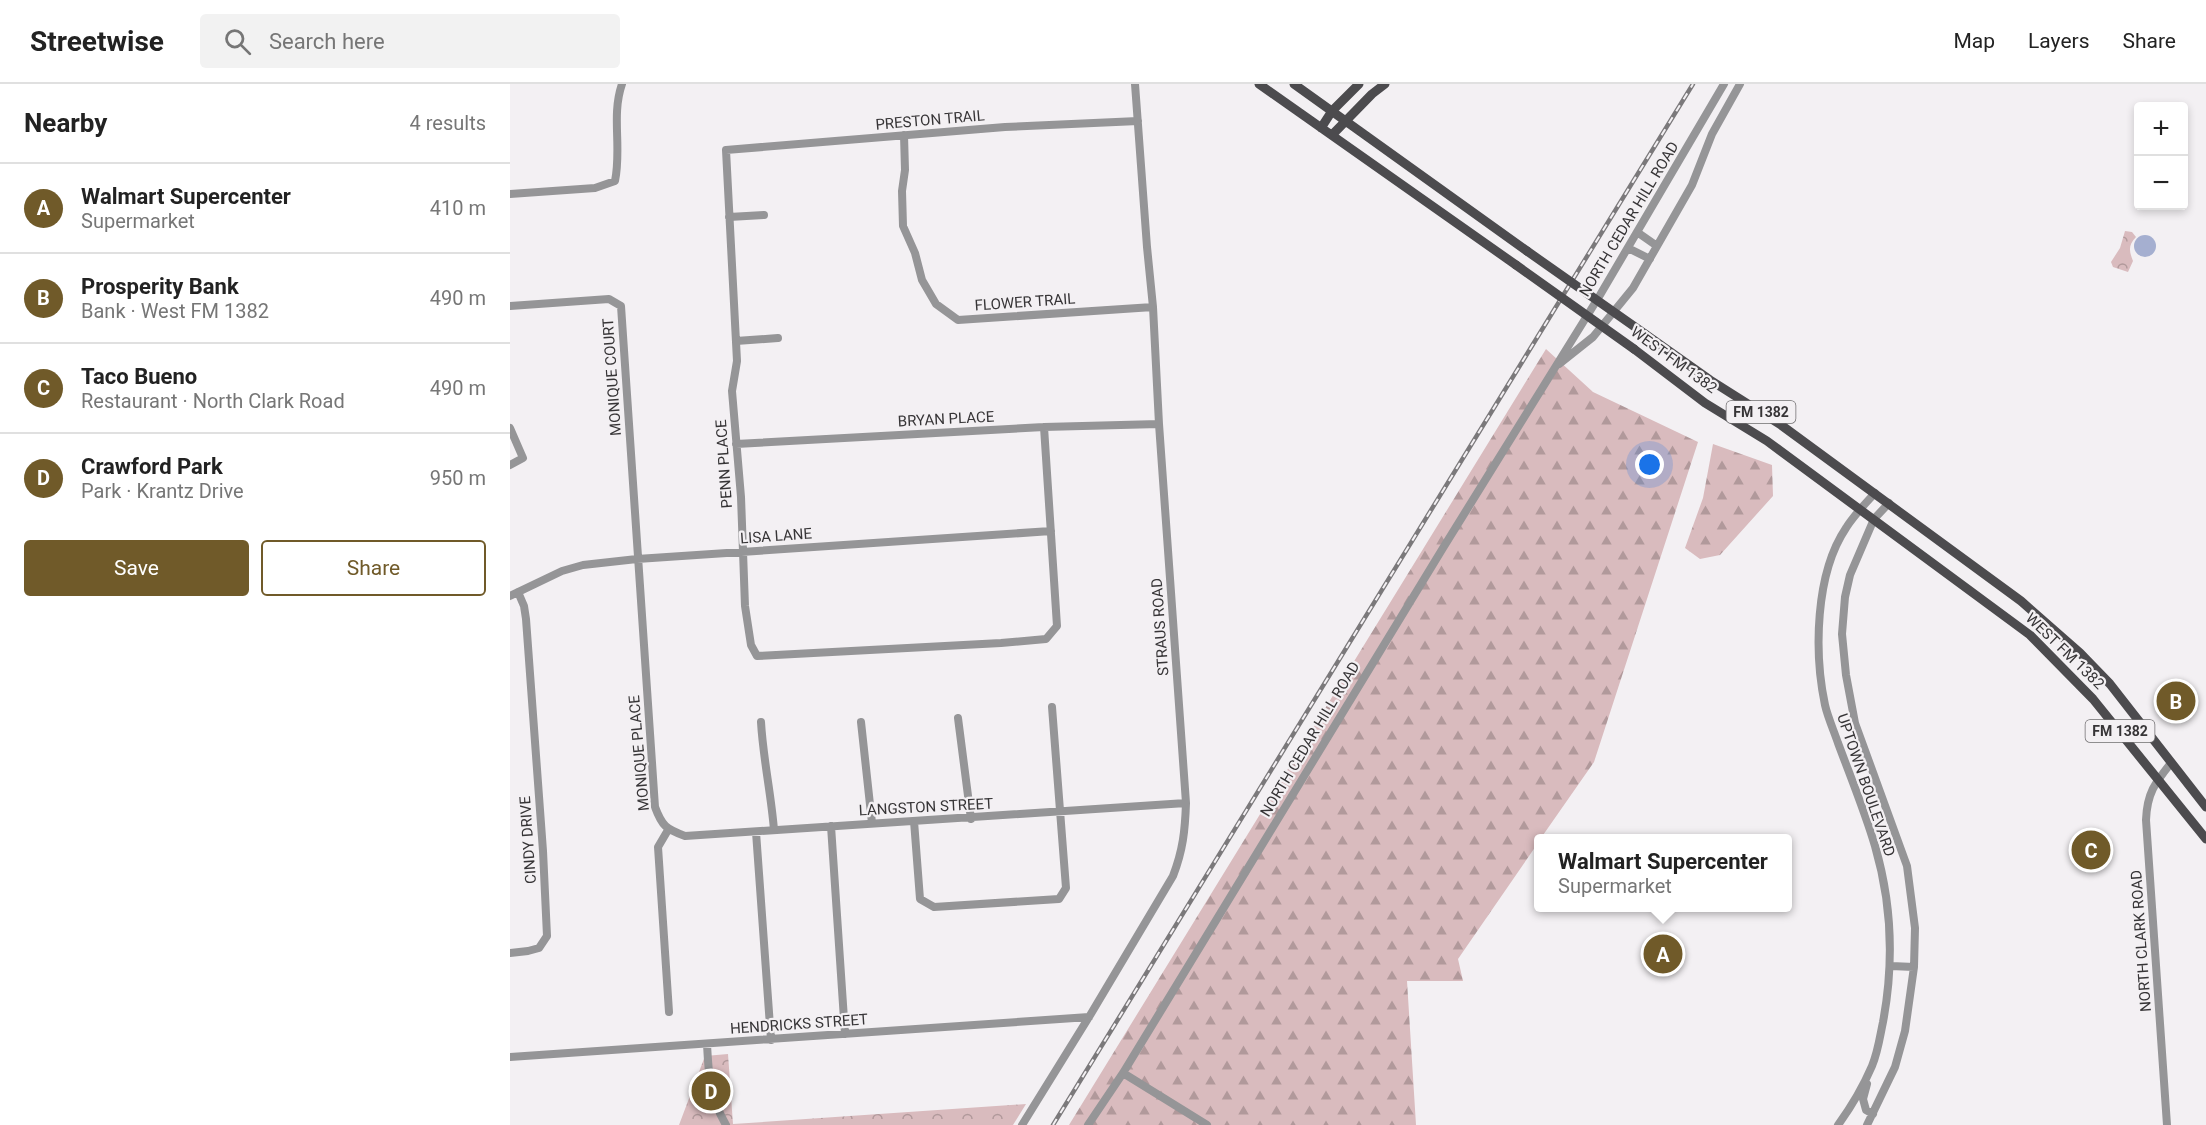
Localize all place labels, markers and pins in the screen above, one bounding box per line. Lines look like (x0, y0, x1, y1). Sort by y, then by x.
pin: B (2156, 678, 2196, 724)
pin: C (2072, 828, 2110, 873)
pin: A (1644, 932, 1682, 976)
pin: D (692, 1068, 730, 1114)

